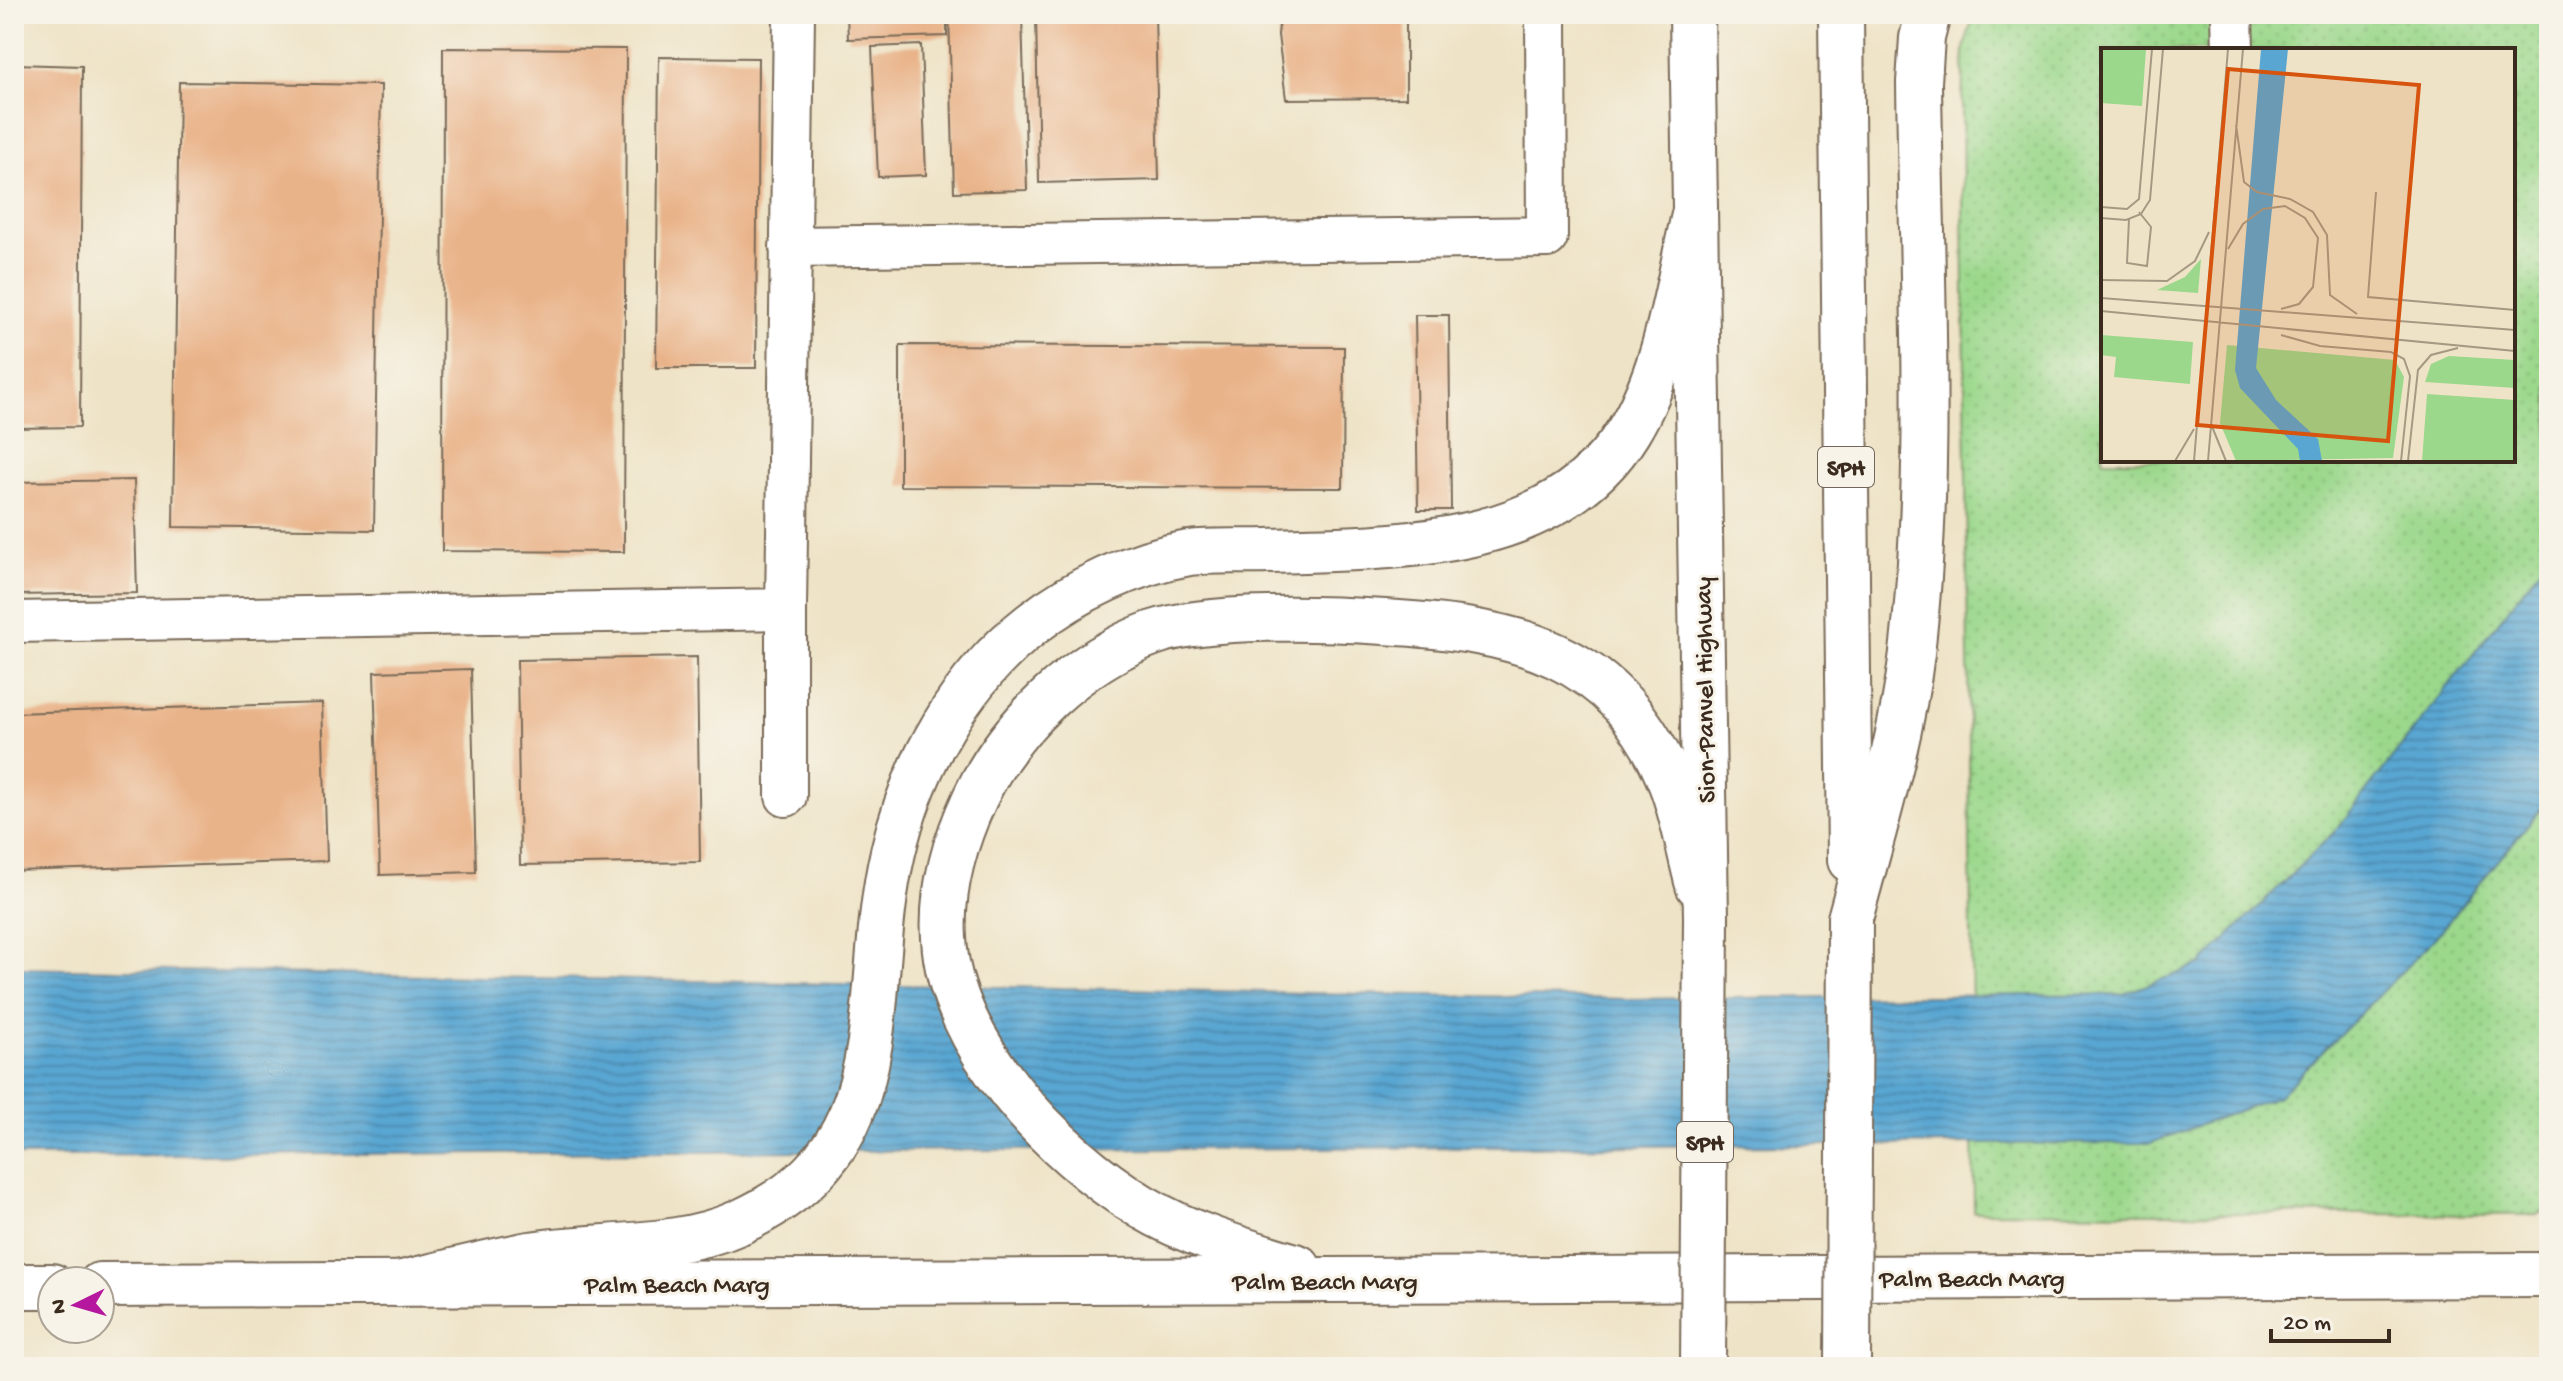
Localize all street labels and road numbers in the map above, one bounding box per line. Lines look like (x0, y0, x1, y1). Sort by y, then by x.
road number: SPH (1818, 447, 1874, 487)
street label: Sion-Panvel Highway (1690, 576, 1725, 803)
road number: SPH (1677, 1122, 1733, 1162)
street label: Palm Beach Marg (1878, 1266, 2065, 1297)
street label: Palm Beach Marg (1231, 1269, 1418, 1300)
street label: Palm Beach Marg (583, 1272, 770, 1303)

